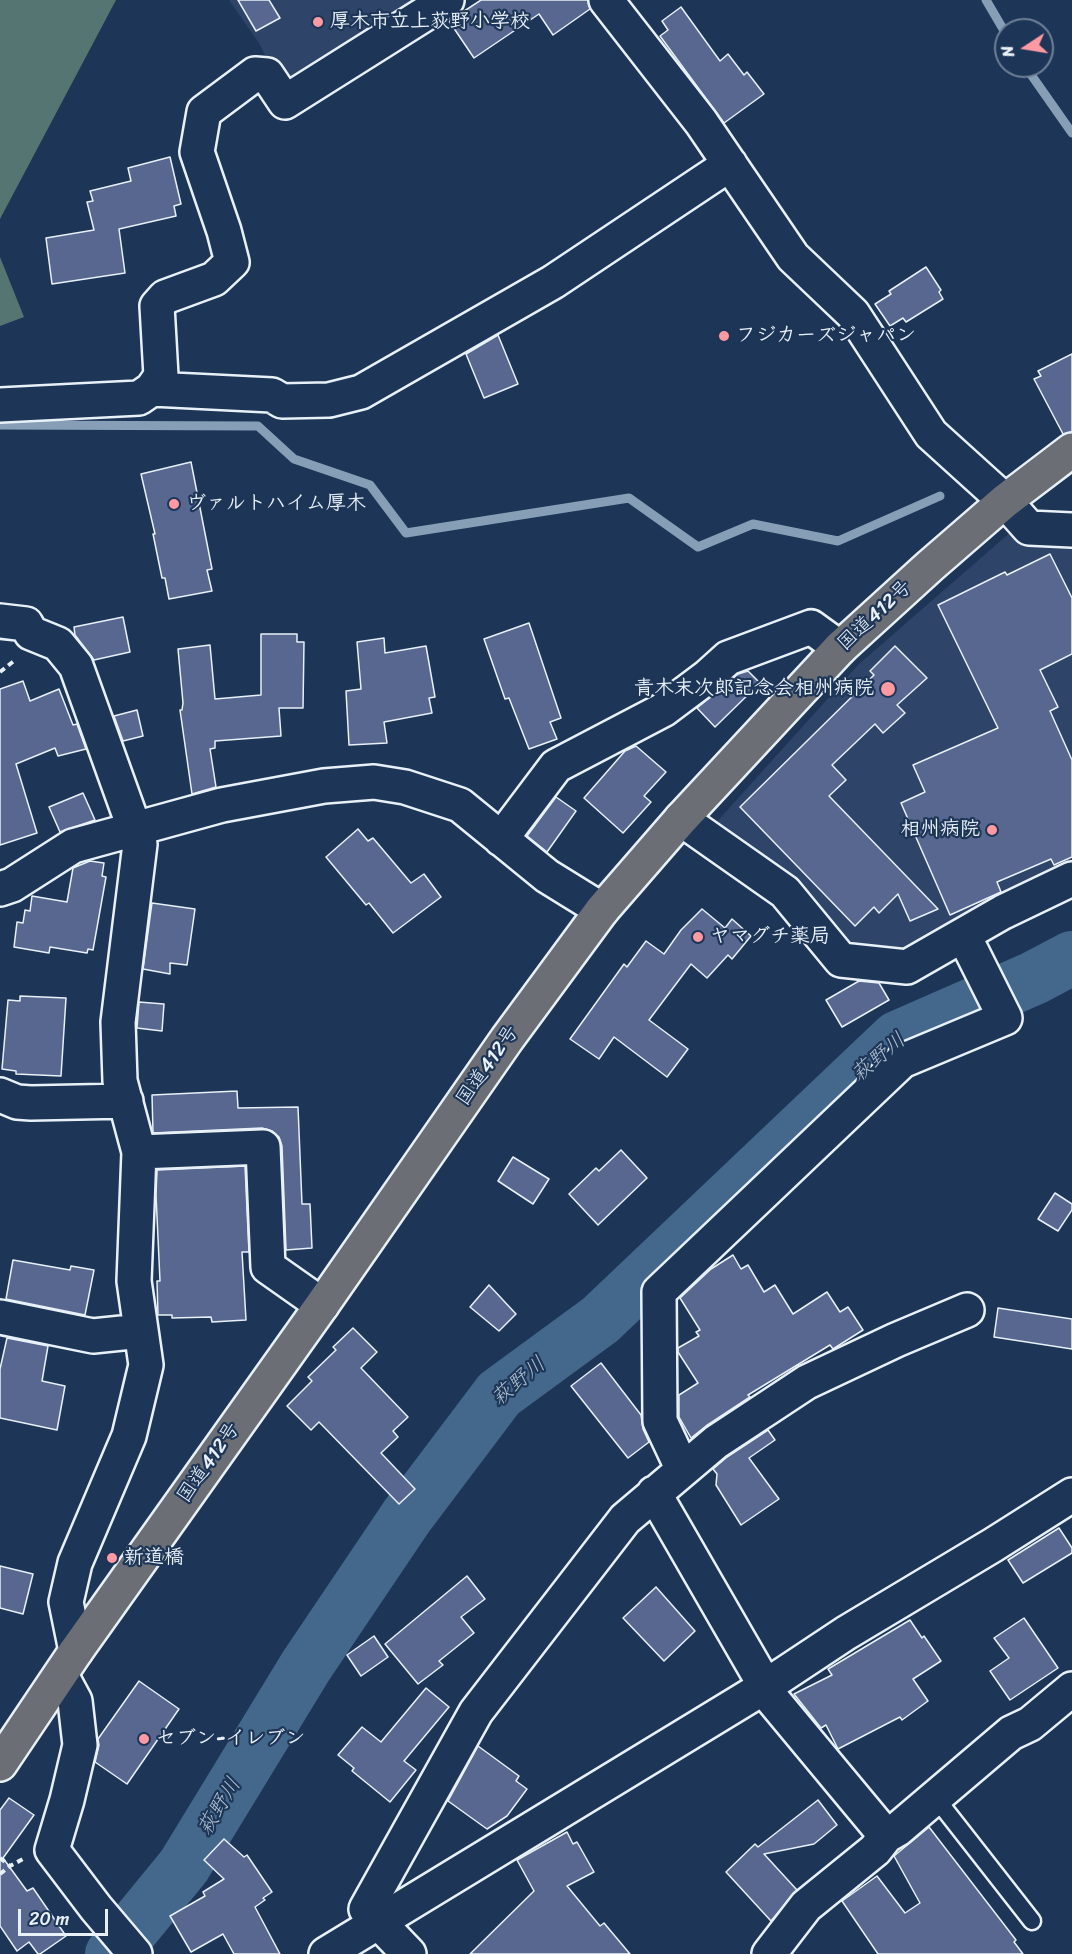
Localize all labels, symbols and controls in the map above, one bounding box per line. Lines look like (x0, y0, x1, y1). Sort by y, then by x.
place label: 厚木市立上荻野小学校 (330, 10, 530, 34)
marker: 厚木市立上荻野小学校 (311, 15, 325, 29)
north arrow (994, 18, 1054, 78)
text: N (993, 43, 1023, 60)
place label: フジカーズジャパン (736, 324, 916, 348)
marker: フジカーズジャパン (717, 329, 731, 343)
place label: ヴァルトハイム厚木 (186, 492, 366, 516)
marker: ヴァルトハイム厚木 (167, 497, 181, 511)
street label: 国道412号 (833, 576, 917, 656)
place label: 青木末次郎記念会相州病院 (634, 677, 874, 701)
marker: 青木末次郎記念会相州病院 (879, 680, 897, 698)
place label: 相州病院 (900, 818, 980, 842)
marker: 相州病院 (985, 823, 999, 837)
place label: ヤマグチ薬局 (710, 925, 830, 949)
marker: ヤマグチ薬局 (691, 930, 705, 944)
street label: 国道412号 (452, 1021, 524, 1111)
water label: 萩野川 (847, 1028, 911, 1088)
water label: 萩野川 (487, 1352, 551, 1412)
street label: 国道412号 (173, 1418, 245, 1508)
place label: 新道橋 (124, 1546, 184, 1570)
marker: 新道橋 (105, 1551, 119, 1565)
place label: セブン-イレブン (156, 1727, 305, 1751)
marker: セブン-イレブン (137, 1732, 151, 1746)
water label: 萩野川 (193, 1774, 247, 1840)
scale bar (21, 1897, 111, 1935)
text: 20 m (29, 1903, 69, 1935)

